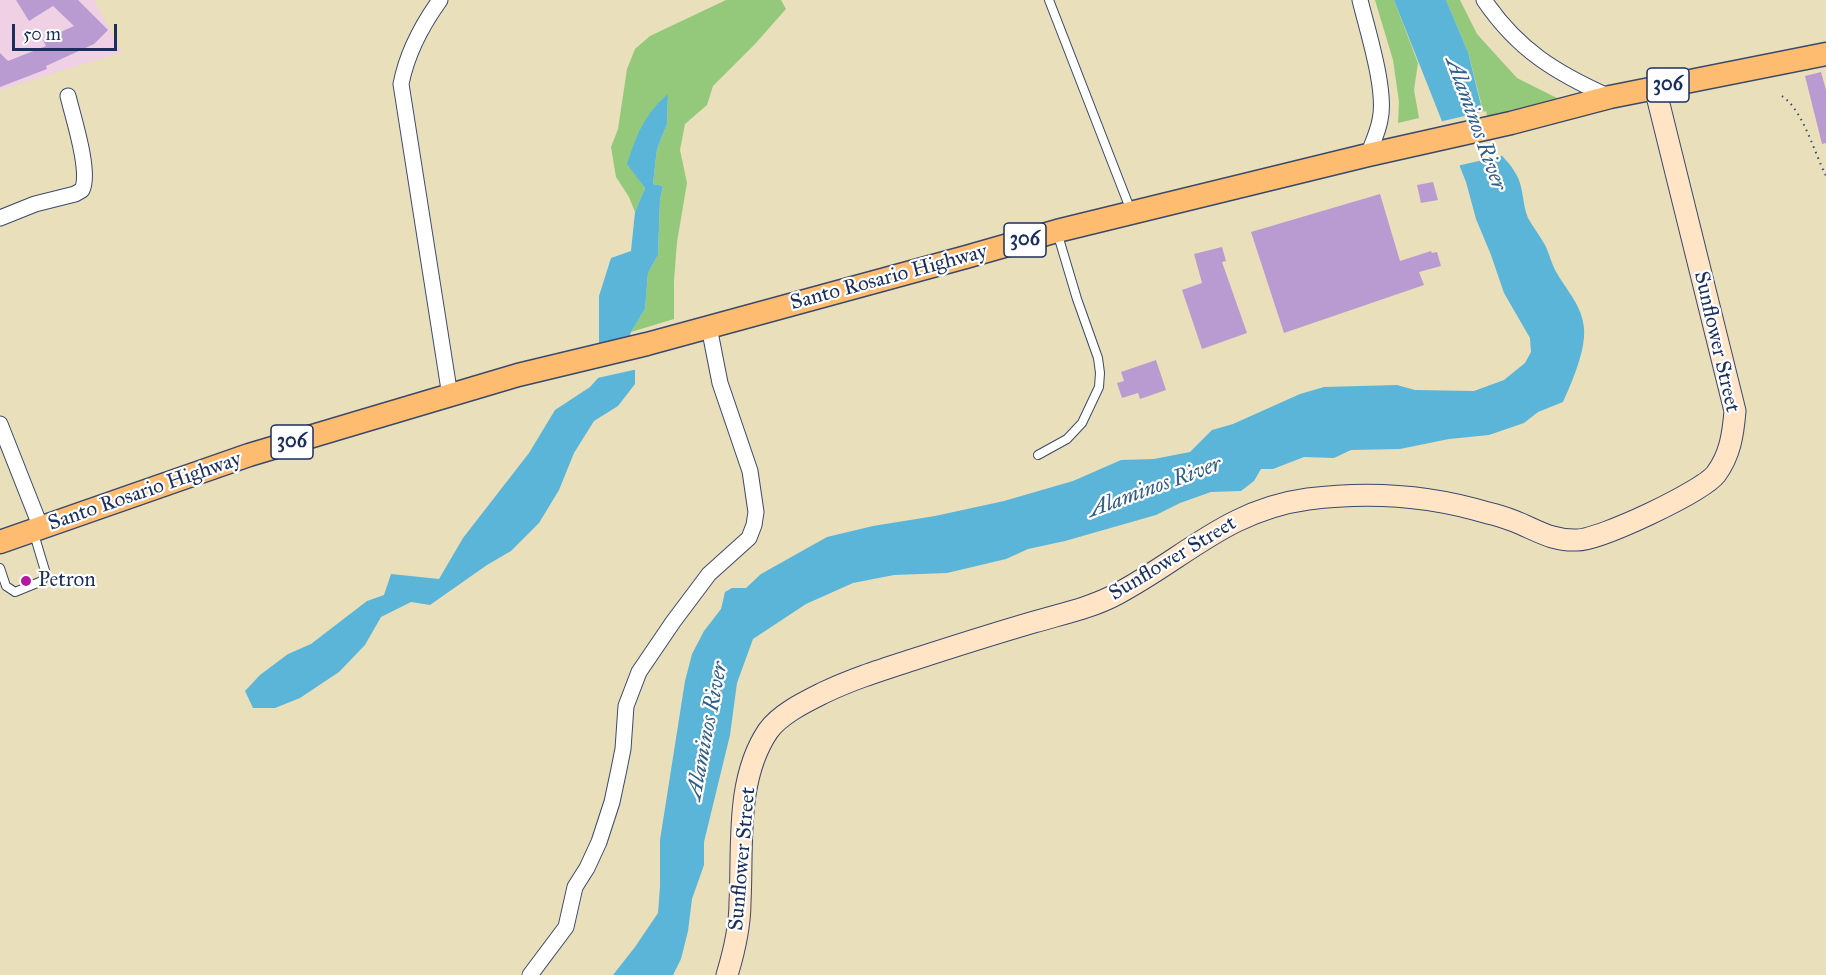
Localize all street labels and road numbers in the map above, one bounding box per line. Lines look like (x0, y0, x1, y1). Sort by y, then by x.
road number: 306 (1647, 68, 1689, 102)
road number: 306 (1004, 223, 1046, 257)
street label: Santo Rosario Highway (788, 240, 990, 316)
street label: Sunflower Street (1688, 269, 1744, 415)
road number: 306 (271, 425, 313, 459)
street label: Santo Rosario Highway (45, 447, 245, 537)
street label: Sunflower Street (1105, 511, 1241, 607)
street label: Sunflower Street (724, 786, 762, 932)

